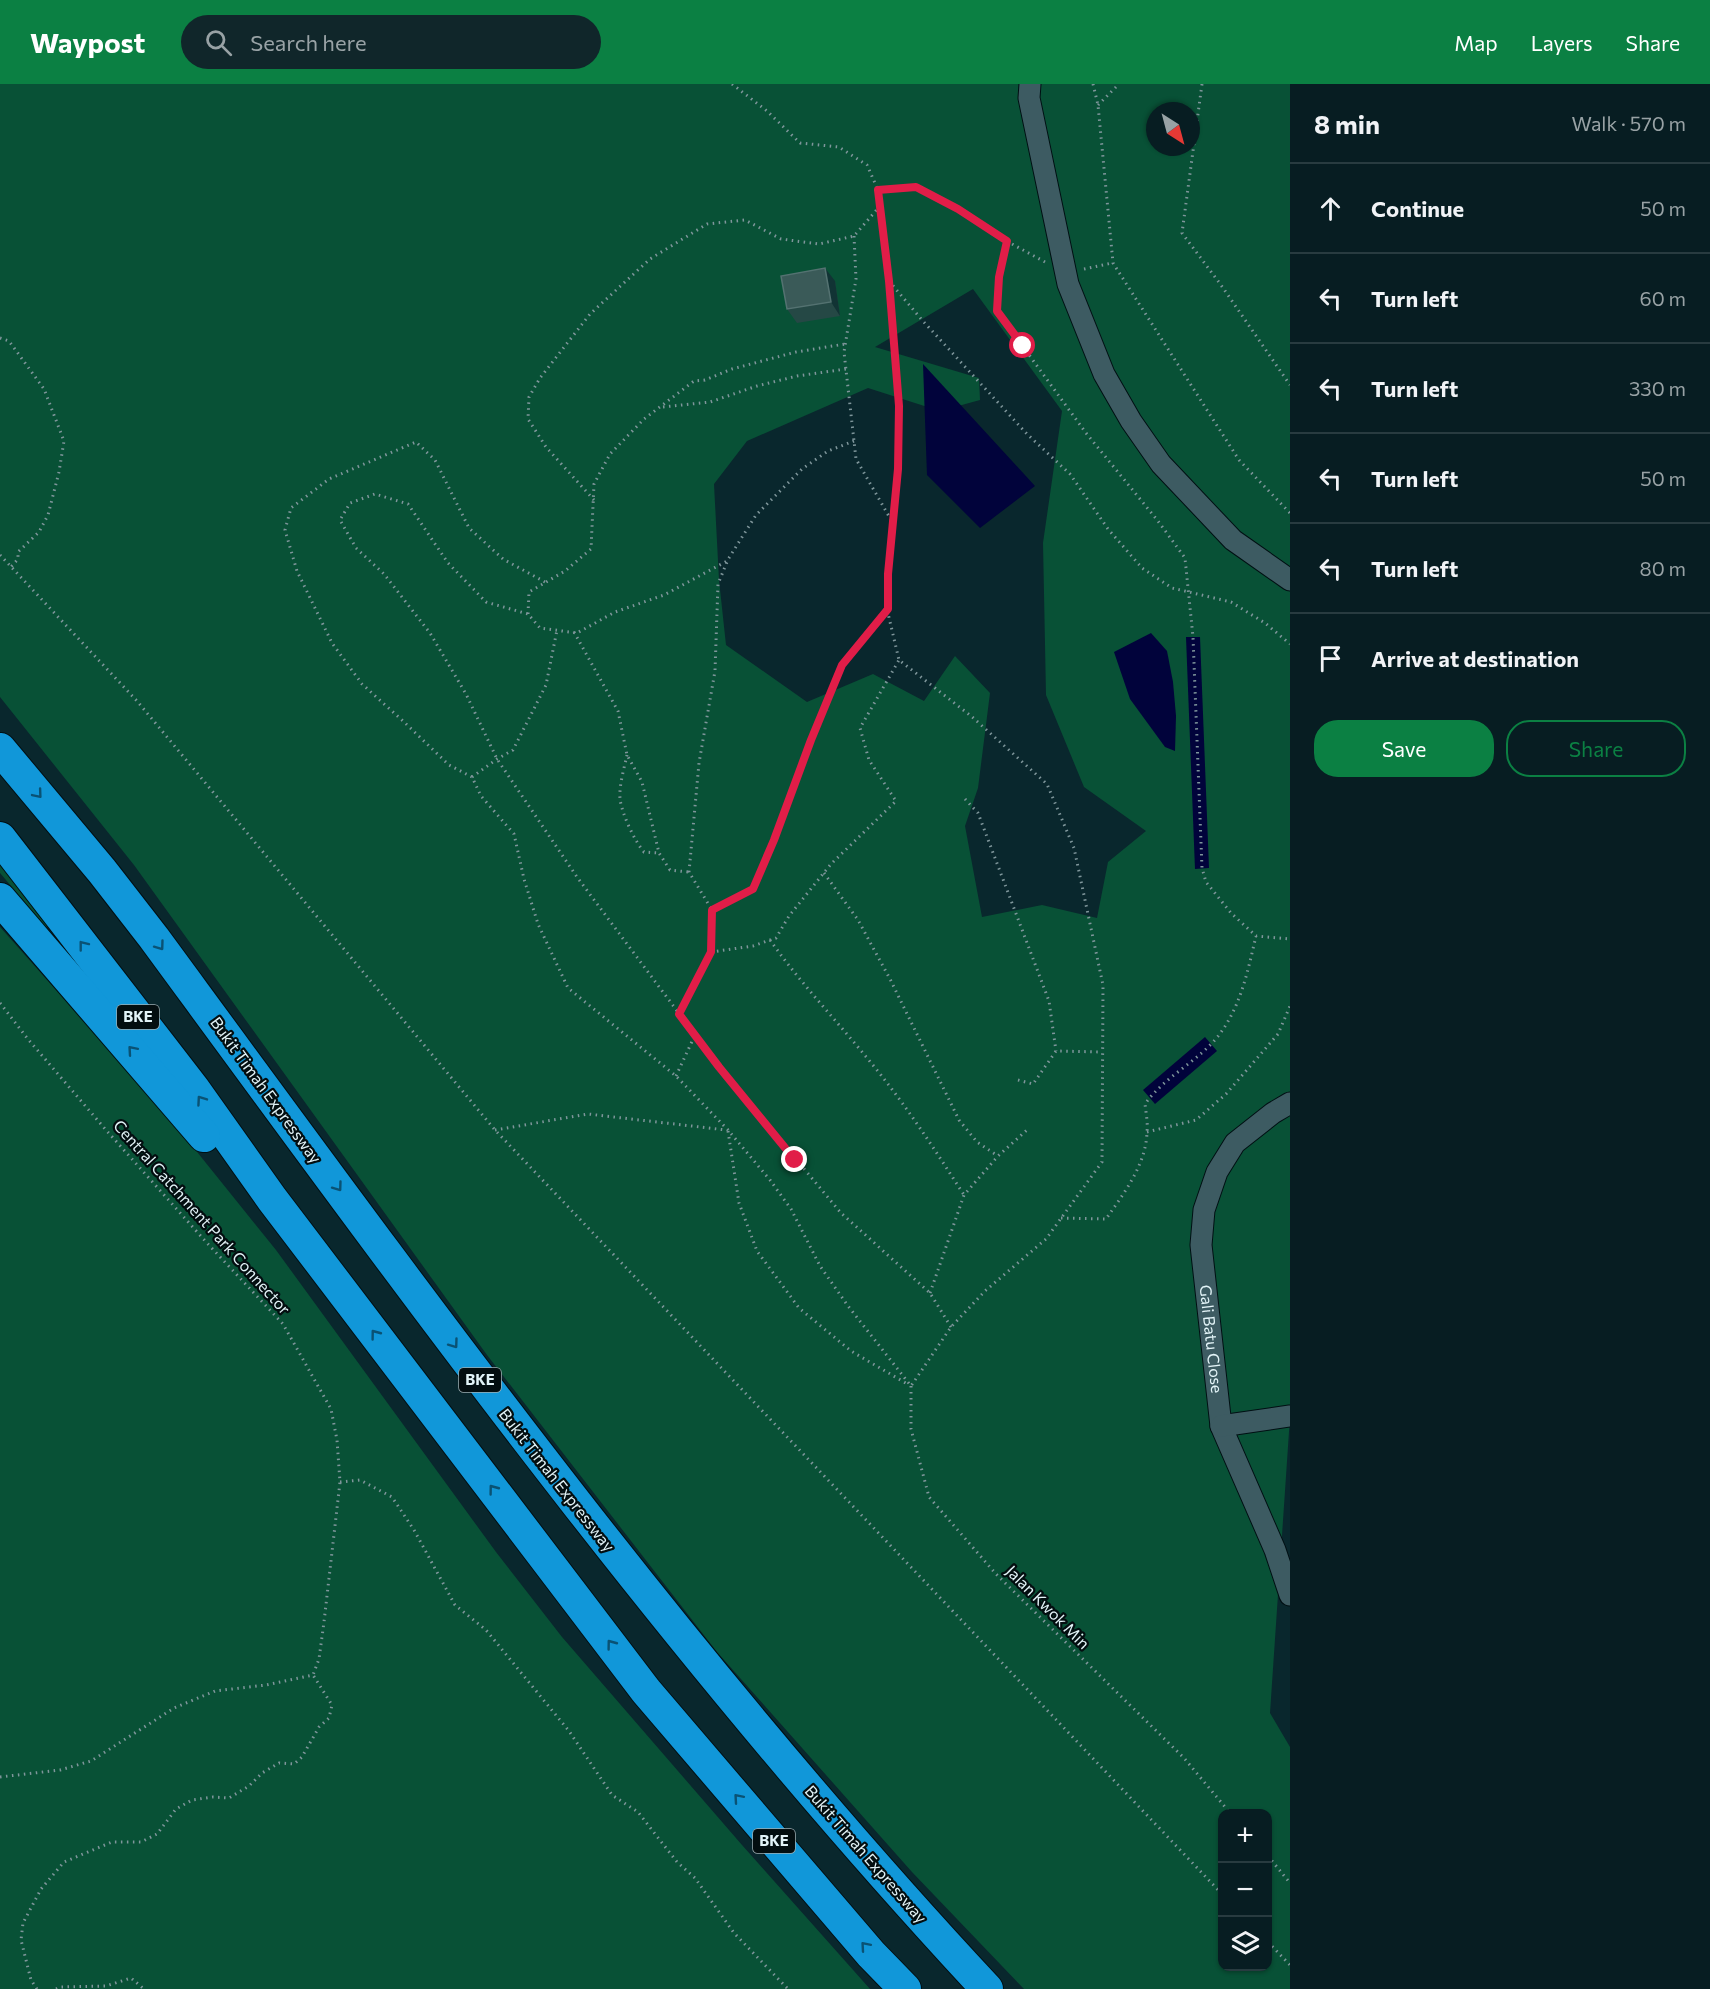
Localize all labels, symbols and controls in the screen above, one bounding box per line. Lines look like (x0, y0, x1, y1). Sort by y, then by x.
search box (181, 15, 601, 69)
text: Waypost (30, 25, 145, 59)
icon: search (202, 26, 235, 59)
text: Search here (250, 29, 367, 56)
text: Map (1454, 30, 1498, 55)
text: Layers (1531, 30, 1593, 55)
text: Share (1626, 30, 1680, 55)
north arrow (1146, 102, 1200, 156)
text: 8 min (1314, 108, 1380, 139)
text: Walk · 570 m (1572, 111, 1686, 135)
icon: ahead (1314, 192, 1347, 225)
text: Continue (1371, 195, 1464, 222)
text: 50 m (1640, 196, 1686, 220)
icon: left (1314, 282, 1347, 315)
text: Turn left (1371, 285, 1458, 312)
text: 60 m (1640, 286, 1686, 310)
route start (1009, 332, 1035, 358)
icon: left (1314, 372, 1347, 405)
text: Turn left (1371, 375, 1458, 402)
text: 330 m (1629, 376, 1686, 400)
icon: left (1314, 462, 1347, 495)
text: Turn left (1371, 465, 1458, 492)
text: 50 m (1640, 466, 1686, 490)
icon: left (1314, 552, 1347, 585)
text: Turn left (1371, 555, 1458, 582)
text: 80 m (1640, 556, 1686, 580)
icon: arrive (1314, 642, 1347, 675)
text: Arrive at destination (1371, 645, 1579, 672)
button: Save (1314, 720, 1494, 777)
button: Share (1506, 720, 1686, 777)
one-way arrow (30, 787, 41, 798)
one-way arrow (153, 939, 164, 950)
one-way arrow (79, 941, 90, 952)
road number: BKE (117, 1005, 159, 1029)
street label: Bukit Timah Expressway (207, 1013, 326, 1167)
one-way arrow (128, 1046, 139, 1057)
one-way arrow (198, 1095, 209, 1106)
street label: Central Catchment Park Connector (110, 1116, 295, 1318)
route end (781, 1146, 807, 1172)
one-way arrow (331, 1181, 342, 1192)
street label: Gali Batu Close (1196, 1284, 1227, 1394)
one-way arrow (371, 1330, 382, 1341)
one-way arrow (447, 1338, 458, 1349)
road number: BKE (459, 1368, 501, 1392)
street label: Bukit Timah Expressway (496, 1404, 619, 1555)
one-way arrow (489, 1485, 500, 1496)
street label: Jalan Kwok Min (1003, 1561, 1094, 1652)
one-way arrow (607, 1640, 618, 1651)
street label: Bukit Timah Expressway (801, 1781, 931, 1926)
one-way arrow (734, 1794, 745, 1805)
map controls (1218, 1809, 1272, 1971)
button: + (1218, 1809, 1272, 1863)
road number: BKE (753, 1829, 795, 1853)
button: − (1218, 1863, 1272, 1917)
button: layers (1218, 1917, 1272, 1971)
one-way arrow (861, 1942, 872, 1953)

